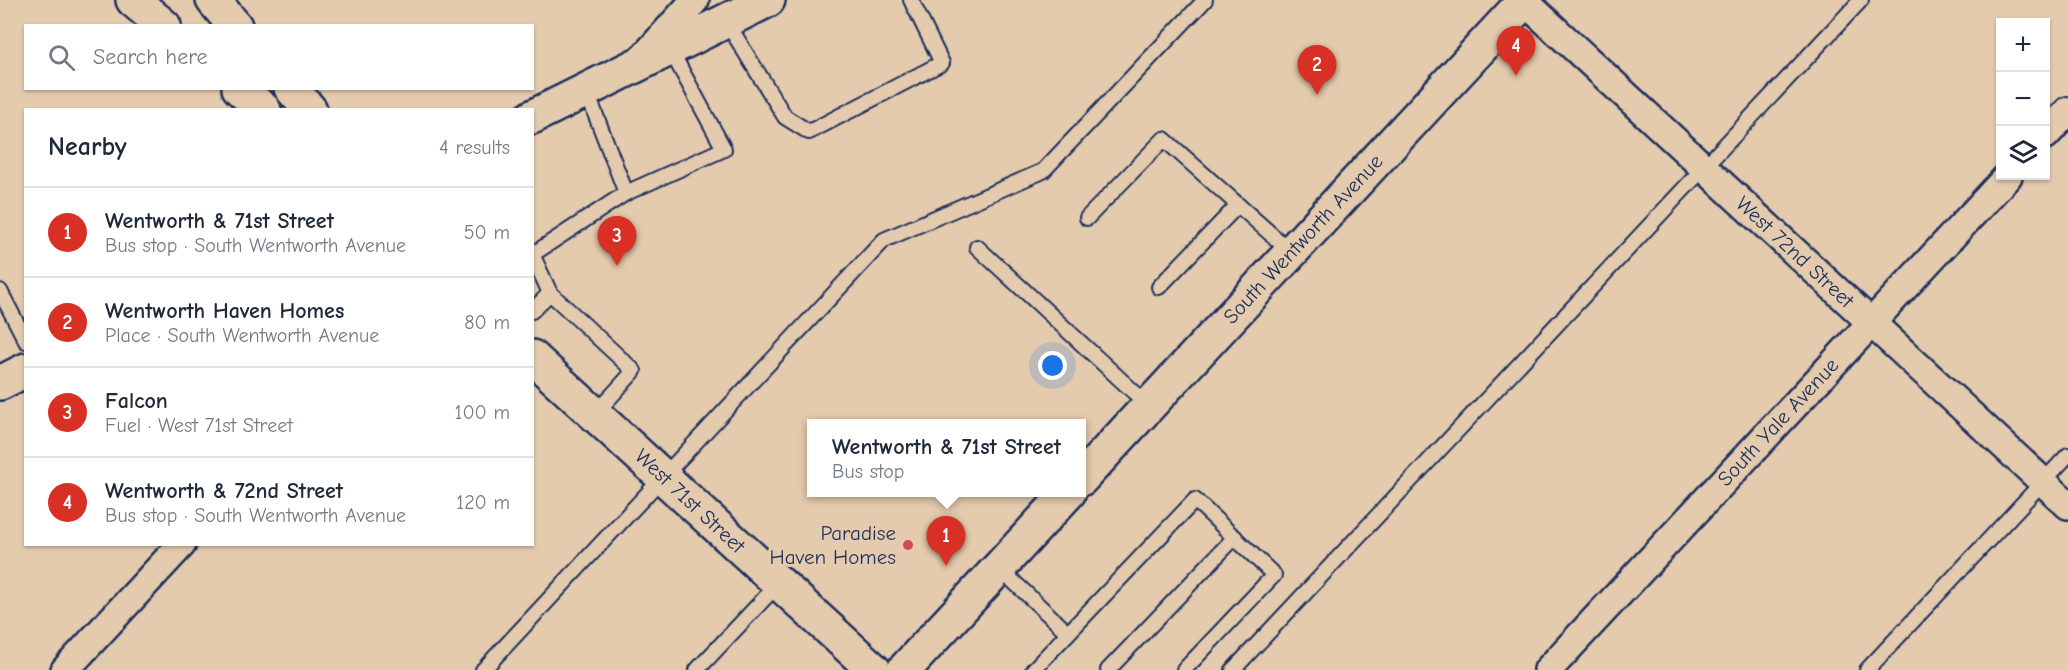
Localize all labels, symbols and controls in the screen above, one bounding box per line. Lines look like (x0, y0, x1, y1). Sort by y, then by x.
map controls (1996, 18, 2050, 180)
button: + (1996, 18, 2050, 72)
search box (24, 24, 534, 90)
pin: 4 (1496, 26, 1536, 76)
icon: search (45, 41, 78, 74)
text: Search here (93, 44, 208, 70)
pin: 2 (1298, 46, 1336, 95)
button: − (1996, 72, 2050, 126)
button: layers (1996, 126, 2050, 180)
text: Nearby (48, 132, 127, 162)
text: 4 results (439, 136, 510, 159)
street label: South Wentworth Avenue (1218, 149, 1388, 329)
street label: West 72nd Street (1731, 191, 1860, 313)
text: Wentworth & 71st Street (105, 208, 334, 234)
pin: 3 (598, 216, 636, 266)
text: 1 (64, 221, 71, 244)
text: 50 m (464, 221, 510, 244)
text: Bus stop · South Wentworth Avenue (105, 234, 406, 257)
text: Wentworth Haven Homes (105, 298, 344, 324)
text: 2 (63, 311, 72, 334)
text: 80 m (464, 311, 510, 334)
text: Place · South Wentworth Avenue (105, 324, 379, 347)
your location (1038, 351, 1067, 380)
street label: South Yale Avenue (1713, 353, 1843, 491)
text: Falcon (105, 388, 168, 414)
text: 3 (63, 401, 72, 424)
text: 100 m (455, 401, 510, 424)
text: Fuel · West 71st Street (105, 414, 293, 437)
popup (807, 419, 1086, 497)
text: Wentworth & 71st Street (832, 434, 1061, 460)
street label: West 71st Street (630, 444, 751, 559)
text: Bus stop (832, 460, 904, 483)
text: Wentworth & 72nd Street (105, 478, 343, 504)
text: 4 (63, 491, 72, 514)
text: 120 m (456, 491, 510, 514)
text: Bus stop · South Wentworth Avenue (105, 504, 406, 527)
pin: 1 (926, 516, 966, 566)
place label: Paradise Haven Homes (770, 521, 896, 569)
marker: Paradise Haven Homes (901, 538, 915, 552)

